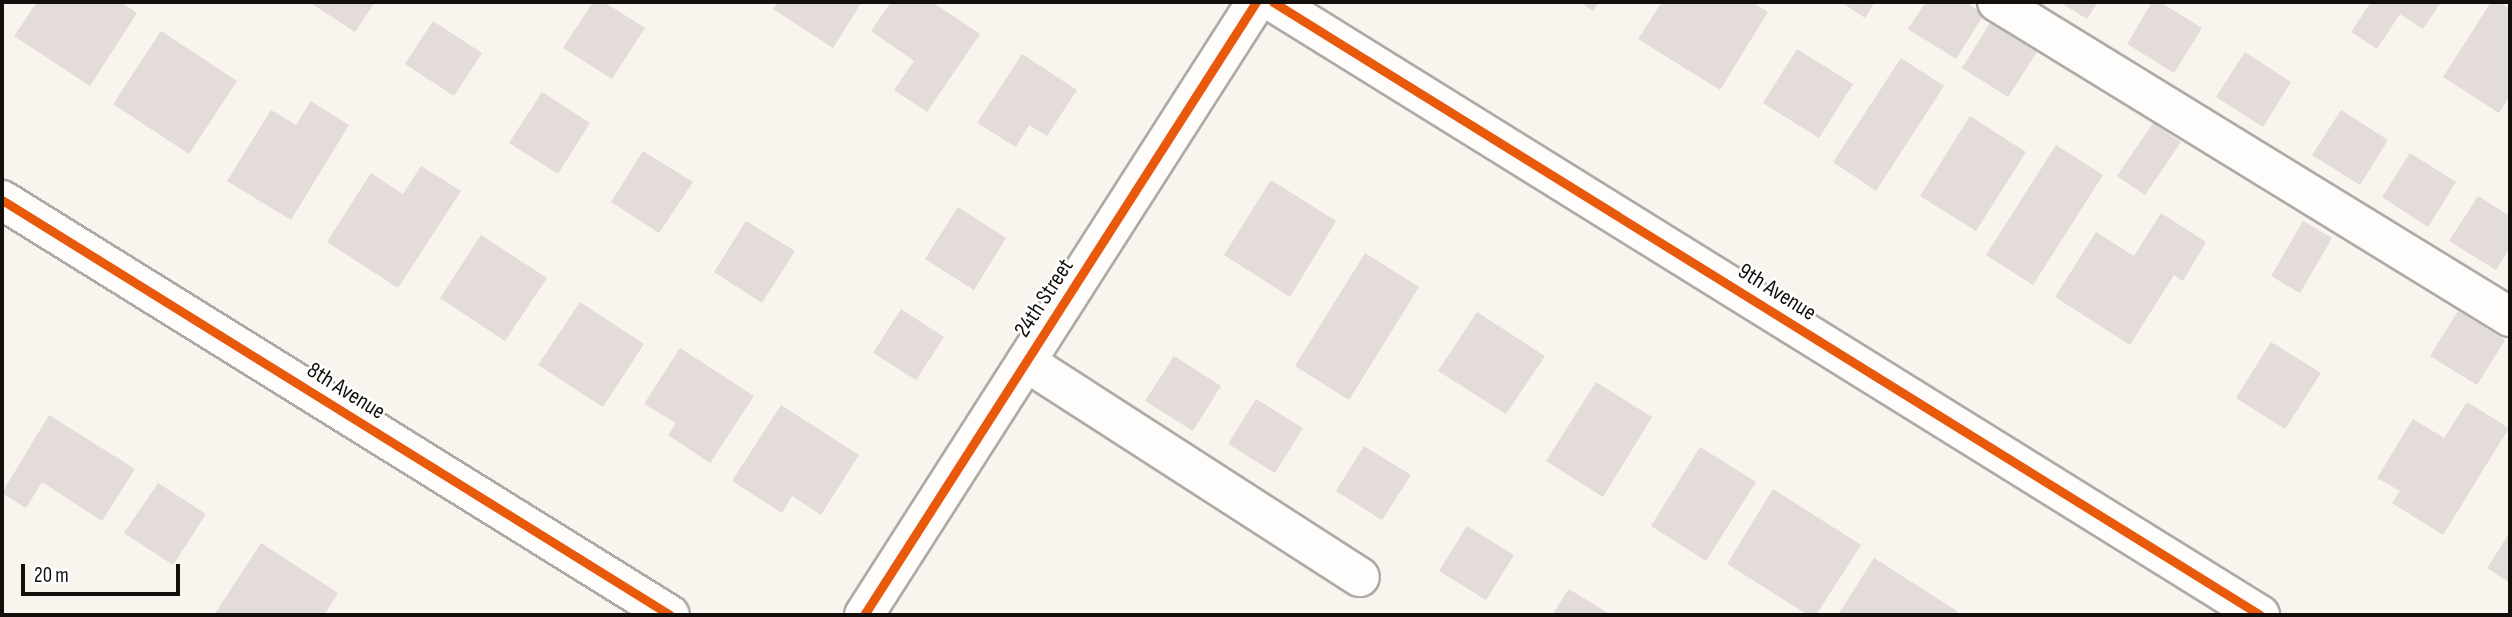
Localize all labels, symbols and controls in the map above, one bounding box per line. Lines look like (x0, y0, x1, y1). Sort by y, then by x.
street label: 24th Street (1008, 254, 1080, 342)
street label: 9th Avenue (1733, 257, 1821, 327)
street label: 8th Avenue (302, 356, 390, 426)
scale bar (24, 550, 184, 594)
text: 20 m (34, 563, 69, 588)

